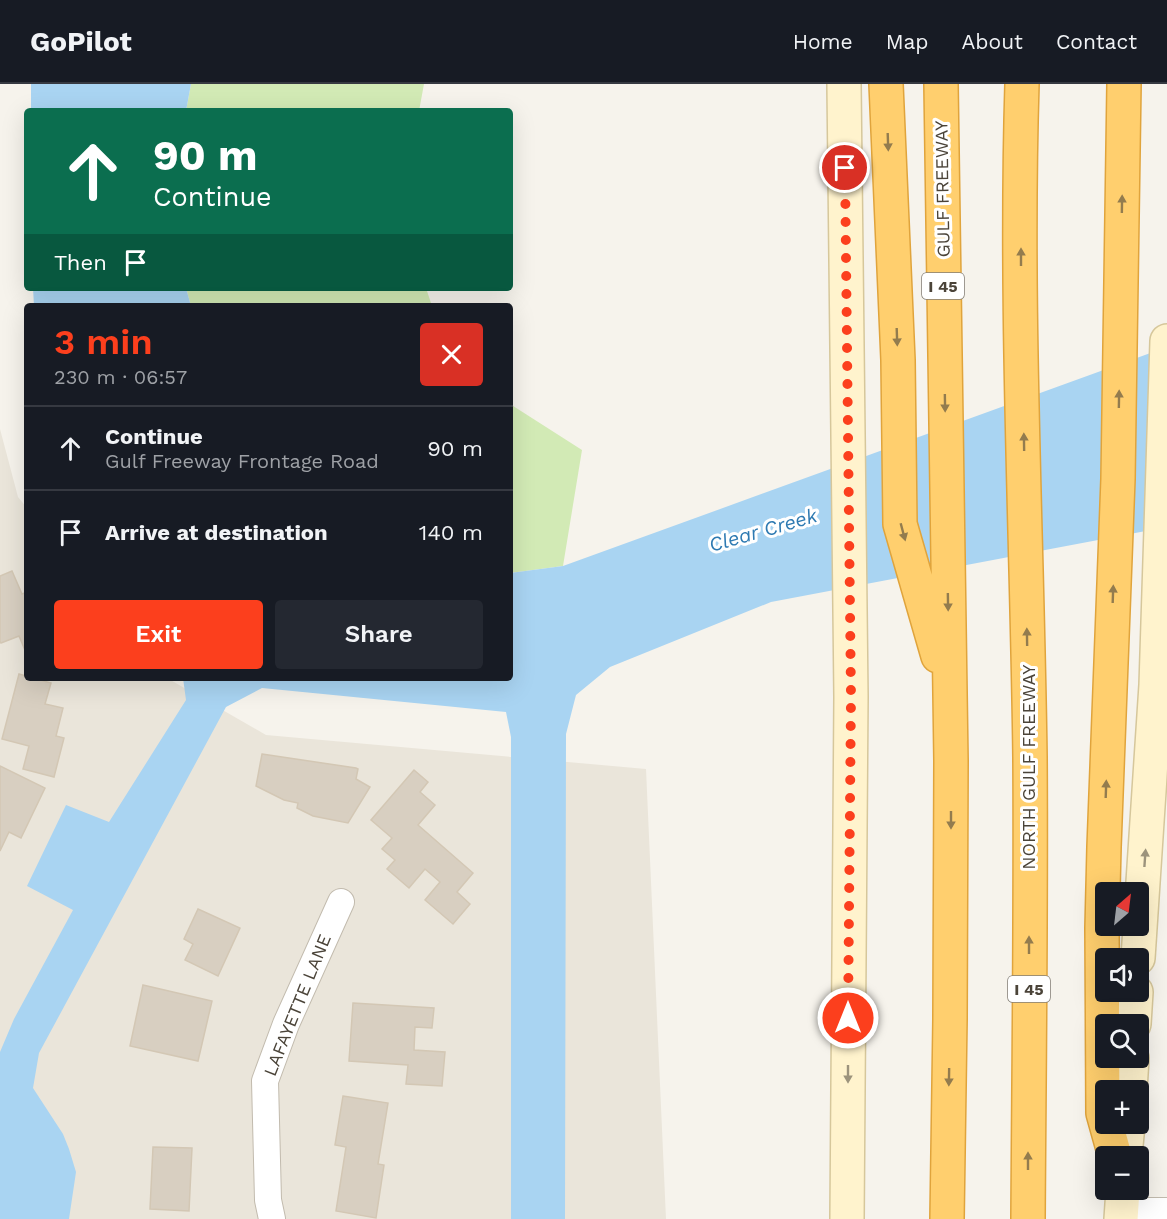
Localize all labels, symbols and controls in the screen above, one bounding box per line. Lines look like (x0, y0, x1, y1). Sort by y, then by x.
text: GoPilot (30, 25, 132, 58)
text: Home (793, 29, 853, 54)
text: Map (886, 29, 929, 54)
text: About (962, 29, 1023, 54)
text: Contact (1056, 29, 1137, 54)
street label: GULF FREEWAY (930, 120, 954, 258)
text: 90 m (153, 131, 257, 180)
icon: ahead (54, 132, 132, 210)
one-way arrow (884, 133, 893, 152)
pin (819, 142, 870, 193)
icon: arrive (828, 151, 861, 184)
text: Continue (153, 181, 272, 213)
one-way arrow (1117, 195, 1127, 214)
icon: arrive (119, 246, 152, 279)
one-way arrow (1016, 248, 1026, 267)
text: Then (54, 250, 107, 275)
road number: I 45 (922, 273, 964, 299)
text: 3 min (54, 321, 153, 363)
button: close (420, 323, 483, 386)
one-way arrow (892, 328, 901, 347)
text: 230 m · 06:57 (54, 365, 187, 389)
one-way arrow (1114, 390, 1124, 409)
one-way arrow (940, 394, 950, 413)
text: Continue (105, 424, 203, 449)
icon: ahead (54, 432, 87, 465)
one-way arrow (1019, 432, 1028, 451)
text: 90 m (427, 436, 483, 461)
text: Gulf Freeway Frontage Road (105, 449, 379, 473)
water label: Clear Creek (706, 503, 821, 557)
icon: arrive (54, 516, 87, 549)
text: Arrive at destination (105, 520, 328, 545)
text: 140 m (419, 520, 483, 545)
one-way arrow (898, 523, 908, 541)
one-way arrow (1109, 584, 1118, 603)
one-way arrow (944, 592, 953, 611)
button: Exit (54, 600, 263, 669)
button: Share (275, 600, 483, 669)
one-way arrow (1022, 627, 1032, 646)
street label: NORTH GULF FREEWAY (1018, 664, 1039, 870)
one-way arrow (1101, 779, 1110, 798)
one-way arrow (946, 810, 956, 829)
one-way arrow (1140, 849, 1149, 868)
north arrow (1095, 882, 1149, 936)
map controls (1095, 882, 1149, 1200)
street label: LAFAYETTE LANE (259, 931, 335, 1079)
one-way arrow (1024, 935, 1034, 954)
button: sound (1095, 948, 1149, 1002)
road number: I 45 (1008, 976, 1050, 1002)
position arrow (816, 986, 880, 1050)
button: search (1095, 1014, 1149, 1068)
one-way arrow (843, 1064, 853, 1083)
one-way arrow (944, 1068, 954, 1087)
button: + (1095, 1080, 1149, 1134)
button: − (1095, 1146, 1149, 1200)
one-way arrow (1023, 1151, 1033, 1170)

